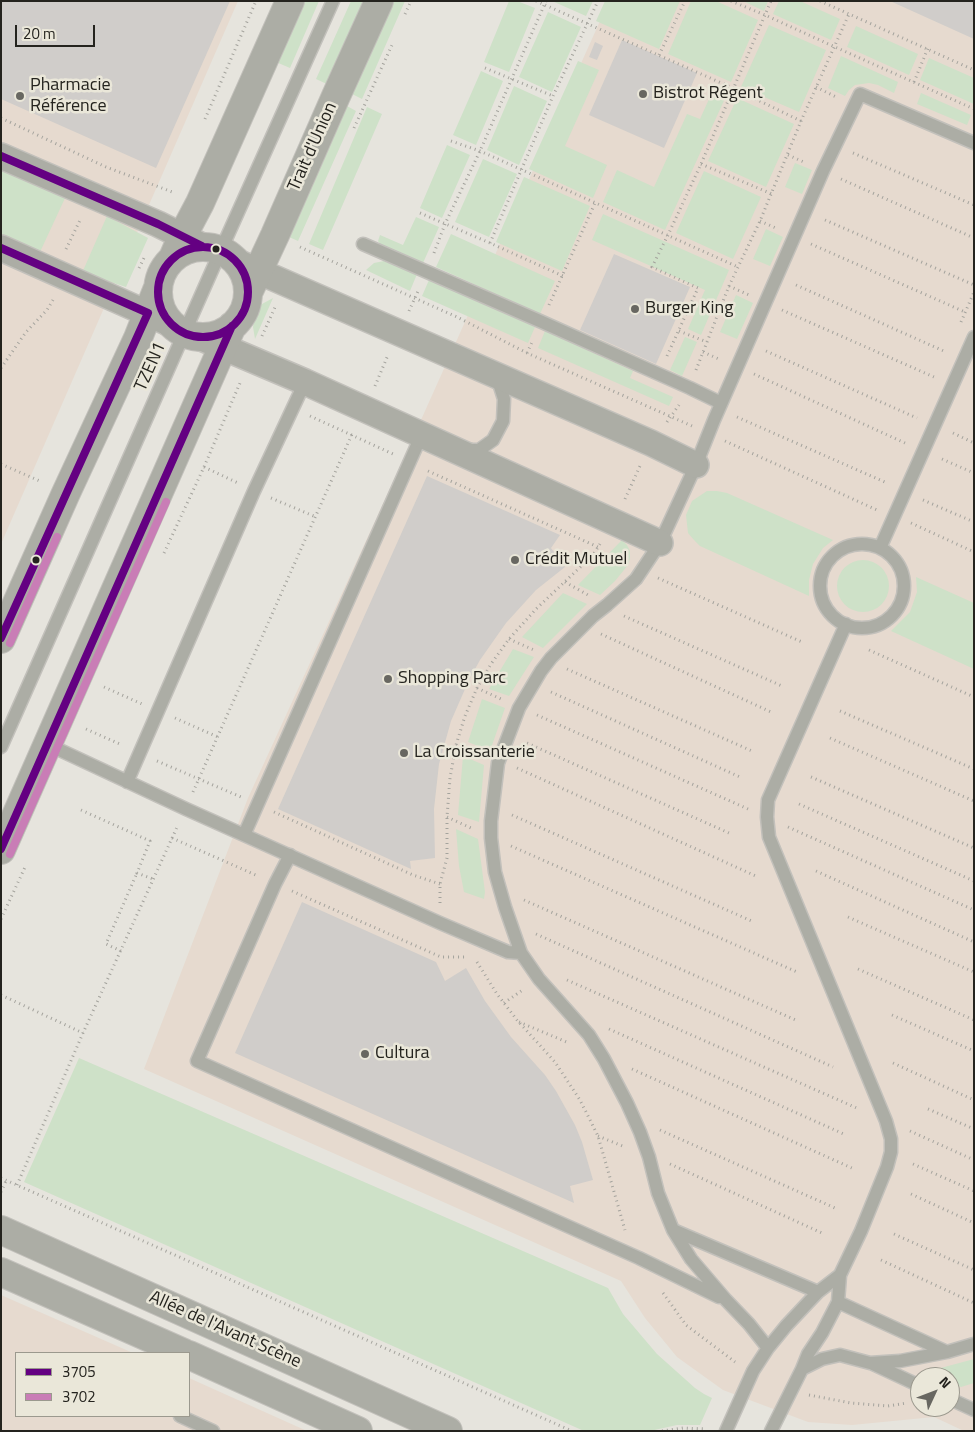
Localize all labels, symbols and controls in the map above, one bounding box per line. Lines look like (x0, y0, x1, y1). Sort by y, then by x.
scale bar (18, 15, 98, 47)
text: 20 m (23, 22, 56, 45)
place label: Pharmacie Référence (30, 75, 111, 118)
place label: Bistrot Régent (653, 83, 763, 105)
marker: Bistrot Régent (637, 88, 649, 100)
marker: Pharmacie Référence (14, 90, 26, 102)
street label: Trait d'Union (284, 99, 342, 195)
unlabelled marker (211, 244, 221, 254)
place label: Burger King (645, 298, 733, 320)
marker: Burger King (629, 303, 641, 315)
street label: TZEN1 (131, 339, 171, 395)
place label: Crédit Mutuel (525, 549, 627, 571)
marker: Crédit Mutuel (509, 554, 521, 566)
unlabelled marker (31, 555, 41, 565)
place label: Shopping Parc (398, 668, 506, 690)
marker: Shopping Parc (382, 673, 394, 685)
place label: La Croissanterie (414, 742, 535, 764)
marker: La Croissanterie (398, 747, 410, 759)
place label: Cultura (375, 1043, 429, 1065)
marker: Cultura (359, 1048, 371, 1060)
street label: Allée de l'Avant Scène (146, 1287, 304, 1373)
legend (15, 1352, 190, 1417)
text: 3705 (62, 1360, 96, 1383)
north arrow (910, 1367, 960, 1417)
text: N (935, 1371, 957, 1393)
text: 3702 (62, 1385, 96, 1408)

